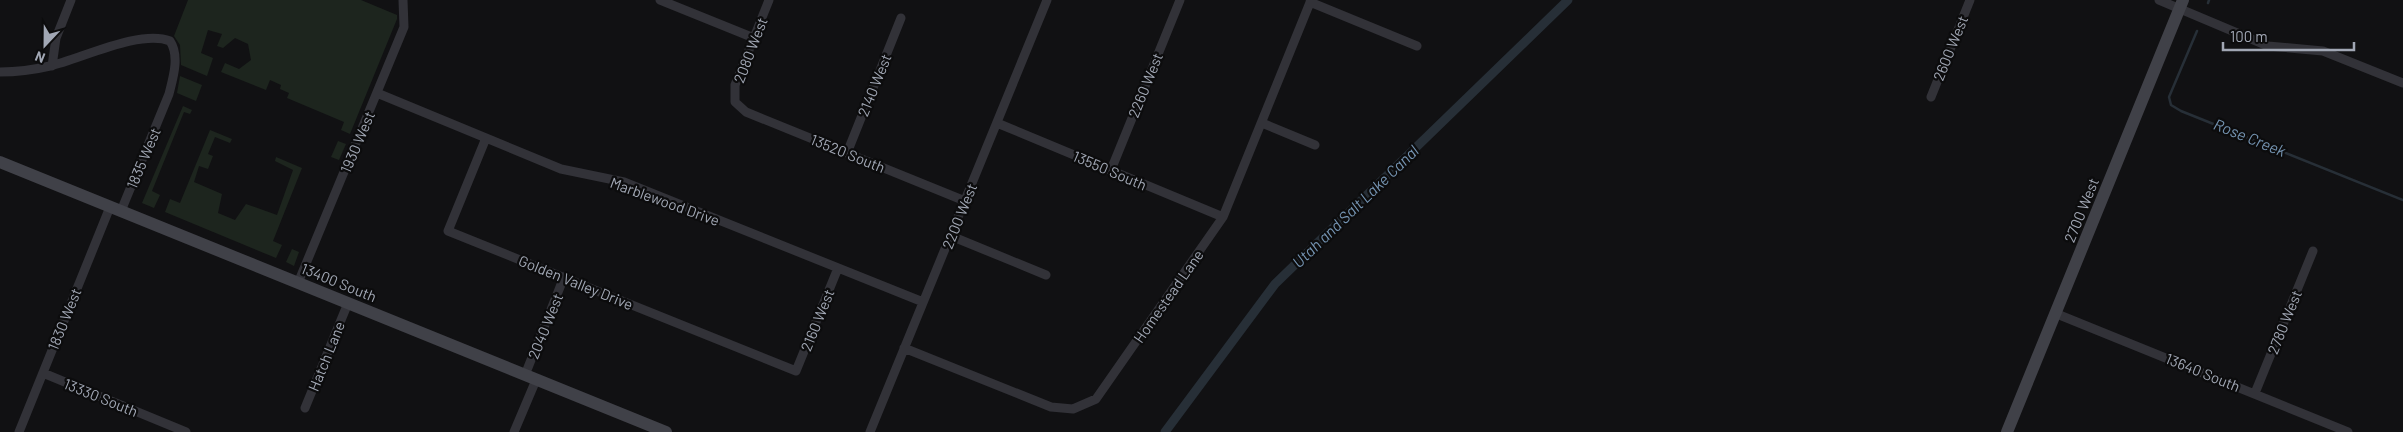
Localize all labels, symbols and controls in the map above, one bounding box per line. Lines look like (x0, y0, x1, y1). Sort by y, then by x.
street label: 2600 West (1929, 13, 1971, 83)
street label: 2080 West (729, 15, 771, 85)
north arrow (20, 20, 70, 70)
scale bar (2223, 20, 2354, 52)
text: 100 m (2230, 27, 2268, 45)
text: N (32, 48, 47, 67)
street label: 2260 West (1124, 50, 1166, 120)
street label: 2140 West (853, 51, 895, 119)
street label: 1930 West (336, 108, 378, 176)
water label: Rose Creek (2211, 114, 2289, 160)
street label: 1835 West (122, 125, 164, 191)
street label: 13520 South (808, 130, 888, 176)
water label: Utah and Salt Lake Canal (1288, 141, 1422, 271)
street label: 13550 South (1070, 146, 1150, 194)
street label: Marblewood Drive (608, 173, 722, 229)
street label: 2700 West (2060, 175, 2102, 245)
street label: 2200 West (938, 181, 980, 251)
street label: Homestead Lane (1129, 246, 1207, 346)
street label: Golden Valley Drive (516, 251, 636, 313)
street label: 13400 South (299, 259, 379, 305)
street label: 1830 West (43, 285, 85, 353)
street label: 2160 West (796, 286, 838, 354)
street label: 2780 West (2263, 287, 2305, 357)
street label: 2040 West (524, 291, 566, 361)
street label: Hatch Lane (304, 318, 348, 394)
street label: 13640 South (2163, 349, 2243, 395)
street label: 13330 South (61, 374, 141, 420)

